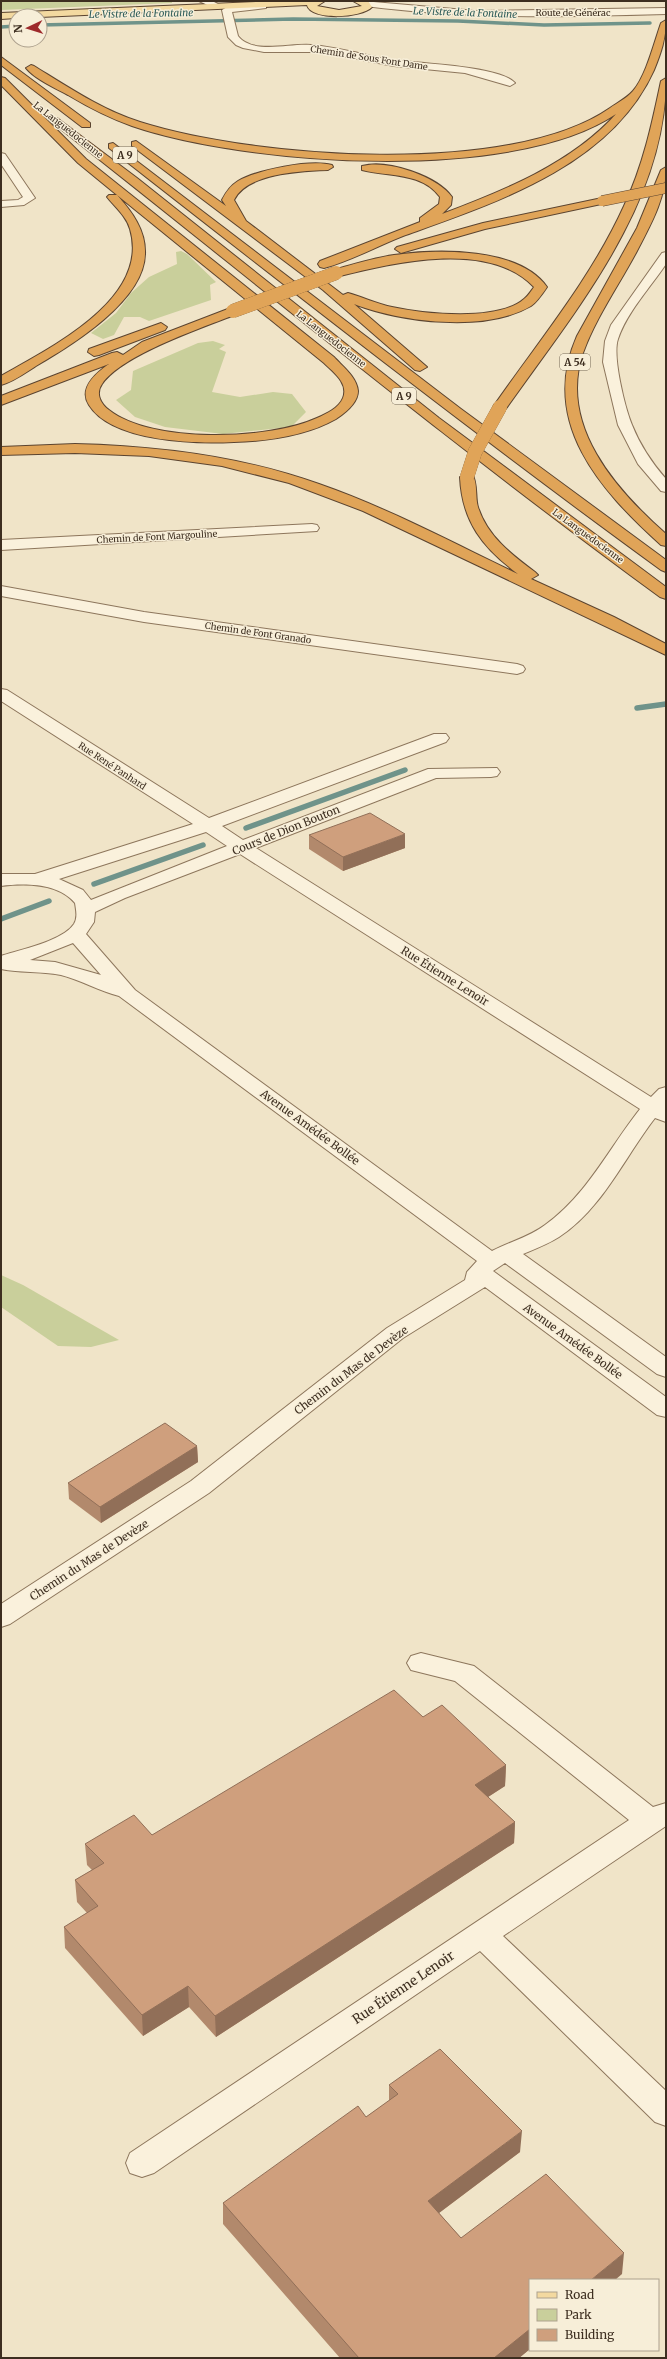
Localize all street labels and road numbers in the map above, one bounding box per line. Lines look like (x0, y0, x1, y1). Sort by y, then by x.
street label: Route de Générac (536, 7, 611, 18)
street label: Chemin de Sous Font Dame (310, 43, 429, 72)
street label: La Languedocienne (31, 99, 105, 160)
road number: A 9 (113, 147, 137, 163)
street label: La Languedocienne (294, 308, 368, 369)
road number: A 54 (560, 354, 590, 370)
road number: A 9 (392, 388, 416, 404)
street label: La Languedocienne (551, 506, 626, 565)
street label: Chemin de Font Margouline (96, 528, 218, 545)
street label: Chemin de Font Granado (204, 620, 312, 645)
street label: Rue René Panhard (76, 740, 149, 792)
street label: Cours de Dion Bouton (230, 802, 343, 858)
street label: Rue Étienne Lenoir (398, 943, 492, 1009)
street label: Avenue Amédée Bollée (257, 1086, 363, 1168)
street label: Avenue Amédée Bollée (520, 1300, 626, 1382)
street label: Chemin du Mas de Devèze (291, 1323, 411, 1417)
street label: Chemin du Mas de Devèze (27, 1516, 151, 1604)
street label: Rue Étienne Lenoir (348, 1946, 458, 2028)

